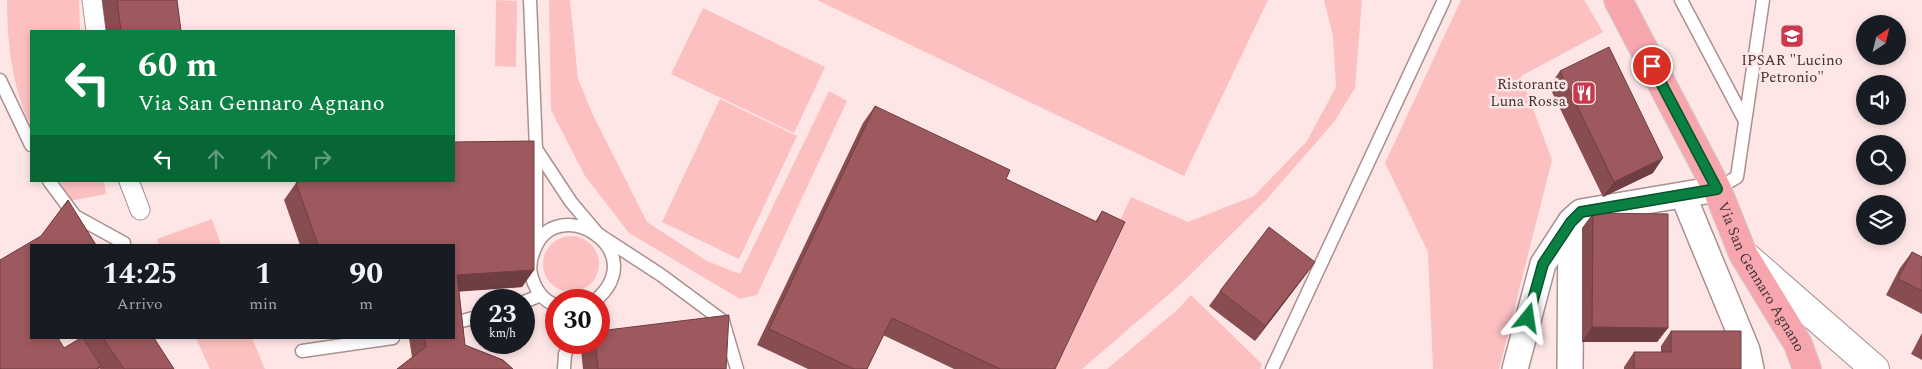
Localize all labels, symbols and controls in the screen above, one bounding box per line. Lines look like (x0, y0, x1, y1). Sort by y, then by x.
north arrow (1856, 15, 1906, 65)
map controls (1856, 15, 1906, 245)
school or university icon: IPSAR "Lucino Petronio" (1779, 23, 1805, 49)
text: 60 m (138, 39, 218, 92)
pin (1631, 45, 1673, 87)
place label: IPSAR "Lucino Petronio" (1741, 49, 1843, 89)
icon: left (55, 50, 120, 115)
icon: arrive (1638, 52, 1666, 80)
place label: Ristorante Luna Rossa (1490, 73, 1567, 113)
button: sound (1856, 75, 1906, 125)
restaurant icon: Ristorante Luna Rossa (1571, 80, 1597, 106)
text: Via San Gennaro Agnano (138, 87, 385, 120)
button: search (1856, 135, 1906, 185)
icon: left (149, 145, 177, 173)
icon: ahead (202, 145, 230, 173)
icon: ahead (255, 145, 283, 173)
icon: right (308, 145, 336, 173)
button: layers (1856, 195, 1906, 245)
street label: Via San Gennaro Agnano (1712, 198, 1811, 355)
text: 14:25 (102, 251, 177, 297)
text: 1 (255, 251, 272, 297)
text: 90 (349, 251, 383, 297)
speed limit sign: 30 (545, 289, 610, 354)
position arrow (1501, 291, 1553, 343)
text: Arrivo (117, 292, 163, 316)
text: min (249, 292, 277, 316)
text: m (359, 292, 373, 316)
text: 23 (488, 296, 517, 334)
text: km/h (489, 324, 516, 343)

